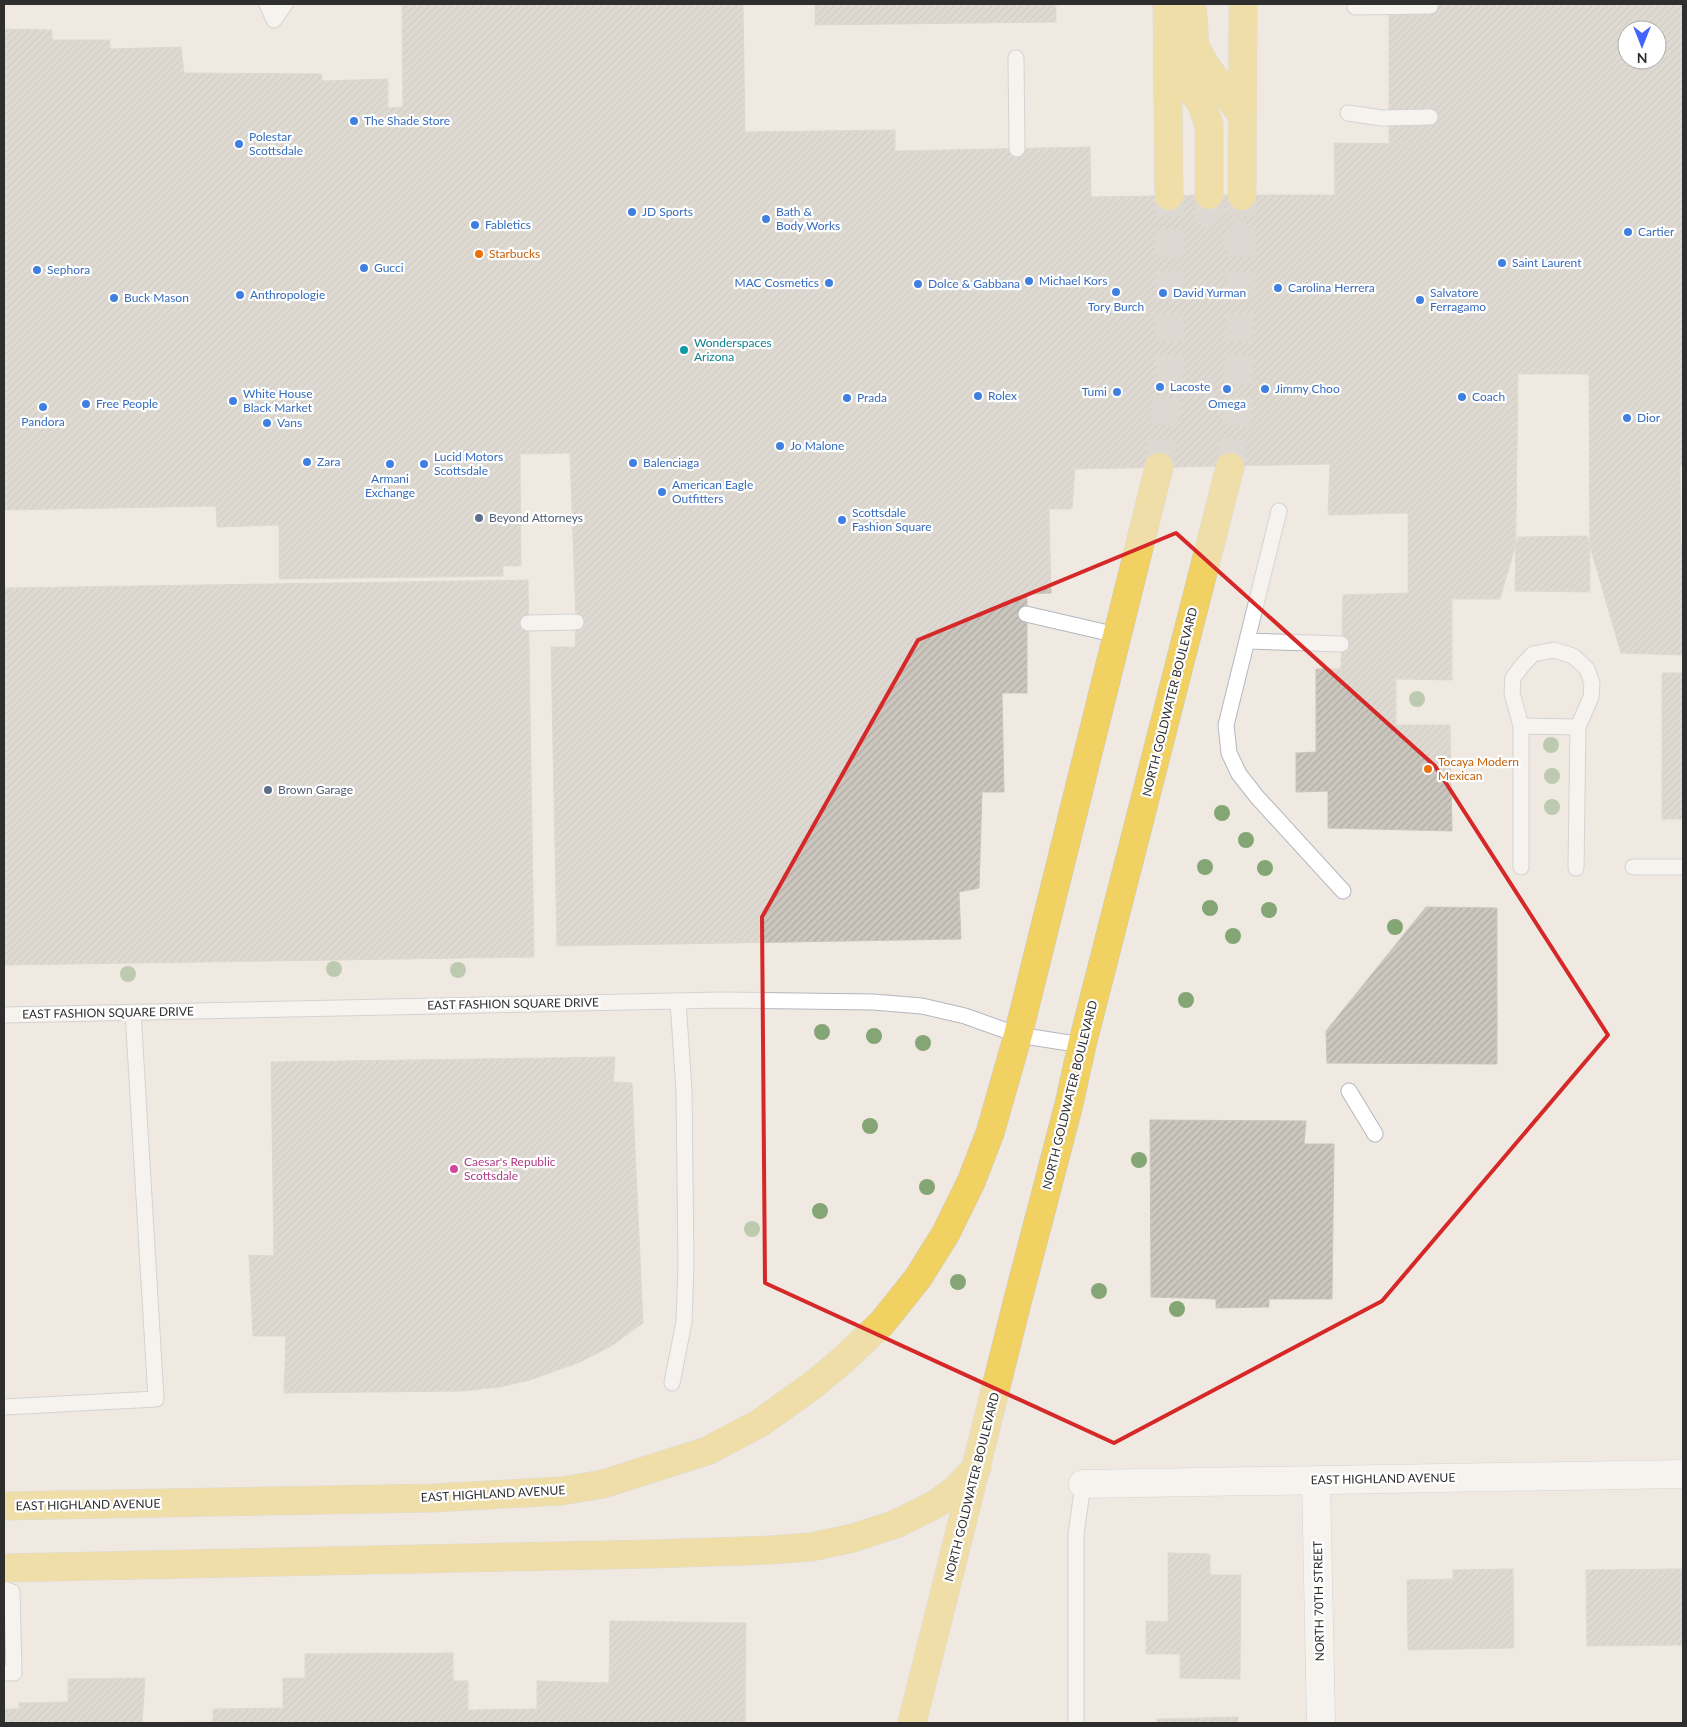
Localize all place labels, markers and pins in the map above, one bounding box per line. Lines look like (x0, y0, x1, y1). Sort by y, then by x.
place label: The Shade Store (364, 113, 450, 128)
marker: The Shade Store (348, 115, 360, 127)
place label: Polestar Scottsdale (249, 129, 303, 158)
marker: Polestar Scottsdale (233, 138, 245, 150)
place label: JD Sports (642, 204, 693, 219)
place label: Bath & Body Works (776, 204, 840, 233)
marker: JD Sports (626, 206, 638, 218)
marker: Bath & Body Works (760, 213, 772, 225)
place label: Fabletics (485, 217, 531, 232)
marker: Fabletics (469, 219, 481, 231)
place label: Cartier (1638, 224, 1675, 239)
marker: Cartier (1622, 226, 1634, 238)
place label: Starbucks (489, 246, 540, 261)
marker: Starbucks (473, 248, 485, 260)
place label: Saint Laurent (1512, 255, 1582, 270)
marker: Saint Laurent (1496, 257, 1508, 269)
place label: Gucci (374, 260, 404, 275)
place label: Sephora (47, 262, 90, 277)
marker: Gucci (358, 262, 370, 274)
marker: Sephora (31, 264, 43, 276)
place label: Michael Kors (1039, 273, 1107, 288)
place label: MAC Cosmetics (734, 275, 819, 290)
marker: Michael Kors (1023, 275, 1035, 287)
place label: Dolce & Gabbana (928, 276, 1020, 291)
marker: MAC Cosmetics (823, 277, 835, 289)
marker: Dolce & Gabbana (912, 278, 924, 290)
place label: Carolina Herrera (1288, 280, 1375, 295)
marker: Carolina Herrera (1272, 282, 1284, 294)
place label: David Yurman (1173, 285, 1246, 300)
place label: Salvatore Ferragamo (1430, 285, 1486, 314)
marker: Tory Burch (1110, 286, 1122, 298)
place label: Anthropologie (250, 287, 325, 302)
marker: David Yurman (1157, 287, 1169, 299)
marker: Anthropologie (234, 289, 246, 301)
place label: Buck Mason (124, 290, 189, 305)
marker: Buck Mason (108, 292, 120, 304)
marker: Salvatore Ferragamo (1414, 294, 1426, 306)
place label: Tory Burch (1088, 299, 1144, 314)
place label: Wonderspaces Arizona (694, 335, 772, 364)
marker: Wonderspaces Arizona (678, 344, 690, 356)
place label: Lacoste (1170, 379, 1210, 394)
marker: Lacoste (1154, 381, 1166, 393)
place label: Jimmy Choo (1275, 381, 1340, 396)
marker: Omega (1221, 383, 1233, 395)
marker: Jimmy Choo (1259, 383, 1271, 395)
place label: Tumi (1082, 384, 1107, 399)
place label: White House Black Market (243, 386, 313, 415)
marker: Tumi (1111, 386, 1123, 398)
place label: Rolex (988, 388, 1017, 403)
place label: Coach (1472, 389, 1505, 404)
place label: Prada (857, 390, 887, 405)
marker: Rolex (972, 390, 984, 402)
marker: Coach (1456, 391, 1468, 403)
marker: Prada (841, 392, 853, 404)
marker: White House Black Market (227, 395, 239, 407)
place label: Free People (96, 396, 158, 411)
place label: Omega (1208, 396, 1246, 411)
marker: Free People (80, 398, 92, 410)
marker: Pandora (37, 401, 49, 413)
place label: Dior (1637, 410, 1661, 425)
marker: Dior (1621, 412, 1633, 424)
place label: Pandora (21, 414, 65, 429)
place label: Vans (277, 415, 302, 430)
marker: Vans (261, 417, 273, 429)
place label: Jo Malone (790, 438, 844, 453)
marker: Jo Malone (774, 440, 786, 452)
place label: Lucid Motors Scottsdale (434, 449, 503, 478)
place label: Zara (317, 454, 340, 469)
place label: Balenciaga (643, 455, 699, 470)
marker: Zara (301, 456, 313, 468)
marker: Balenciaga (627, 457, 639, 469)
marker: Armani Exchange (384, 458, 396, 470)
marker: Lucid Motors Scottsdale (418, 458, 430, 470)
place label: Armani Exchange (365, 471, 415, 500)
place label: American Eagle Outfitters (672, 477, 753, 506)
marker: American Eagle Outfitters (656, 486, 668, 498)
place label: Scottsdale Fashion Square (852, 505, 932, 534)
place label: Beyond Attorneys (489, 510, 583, 525)
marker: Beyond Attorneys (473, 512, 485, 524)
marker: Scottsdale Fashion Square (836, 514, 848, 526)
place label: Tocaya Modern Mexican (1438, 754, 1519, 783)
marker: Tocaya Modern Mexican (1422, 763, 1434, 775)
place label: Brown Garage (278, 782, 353, 797)
marker: Brown Garage (262, 784, 274, 796)
place label: Caesar's Republic Scottsdale (464, 1154, 556, 1183)
marker: Caesar's Republic Scottsdale (448, 1163, 460, 1175)

